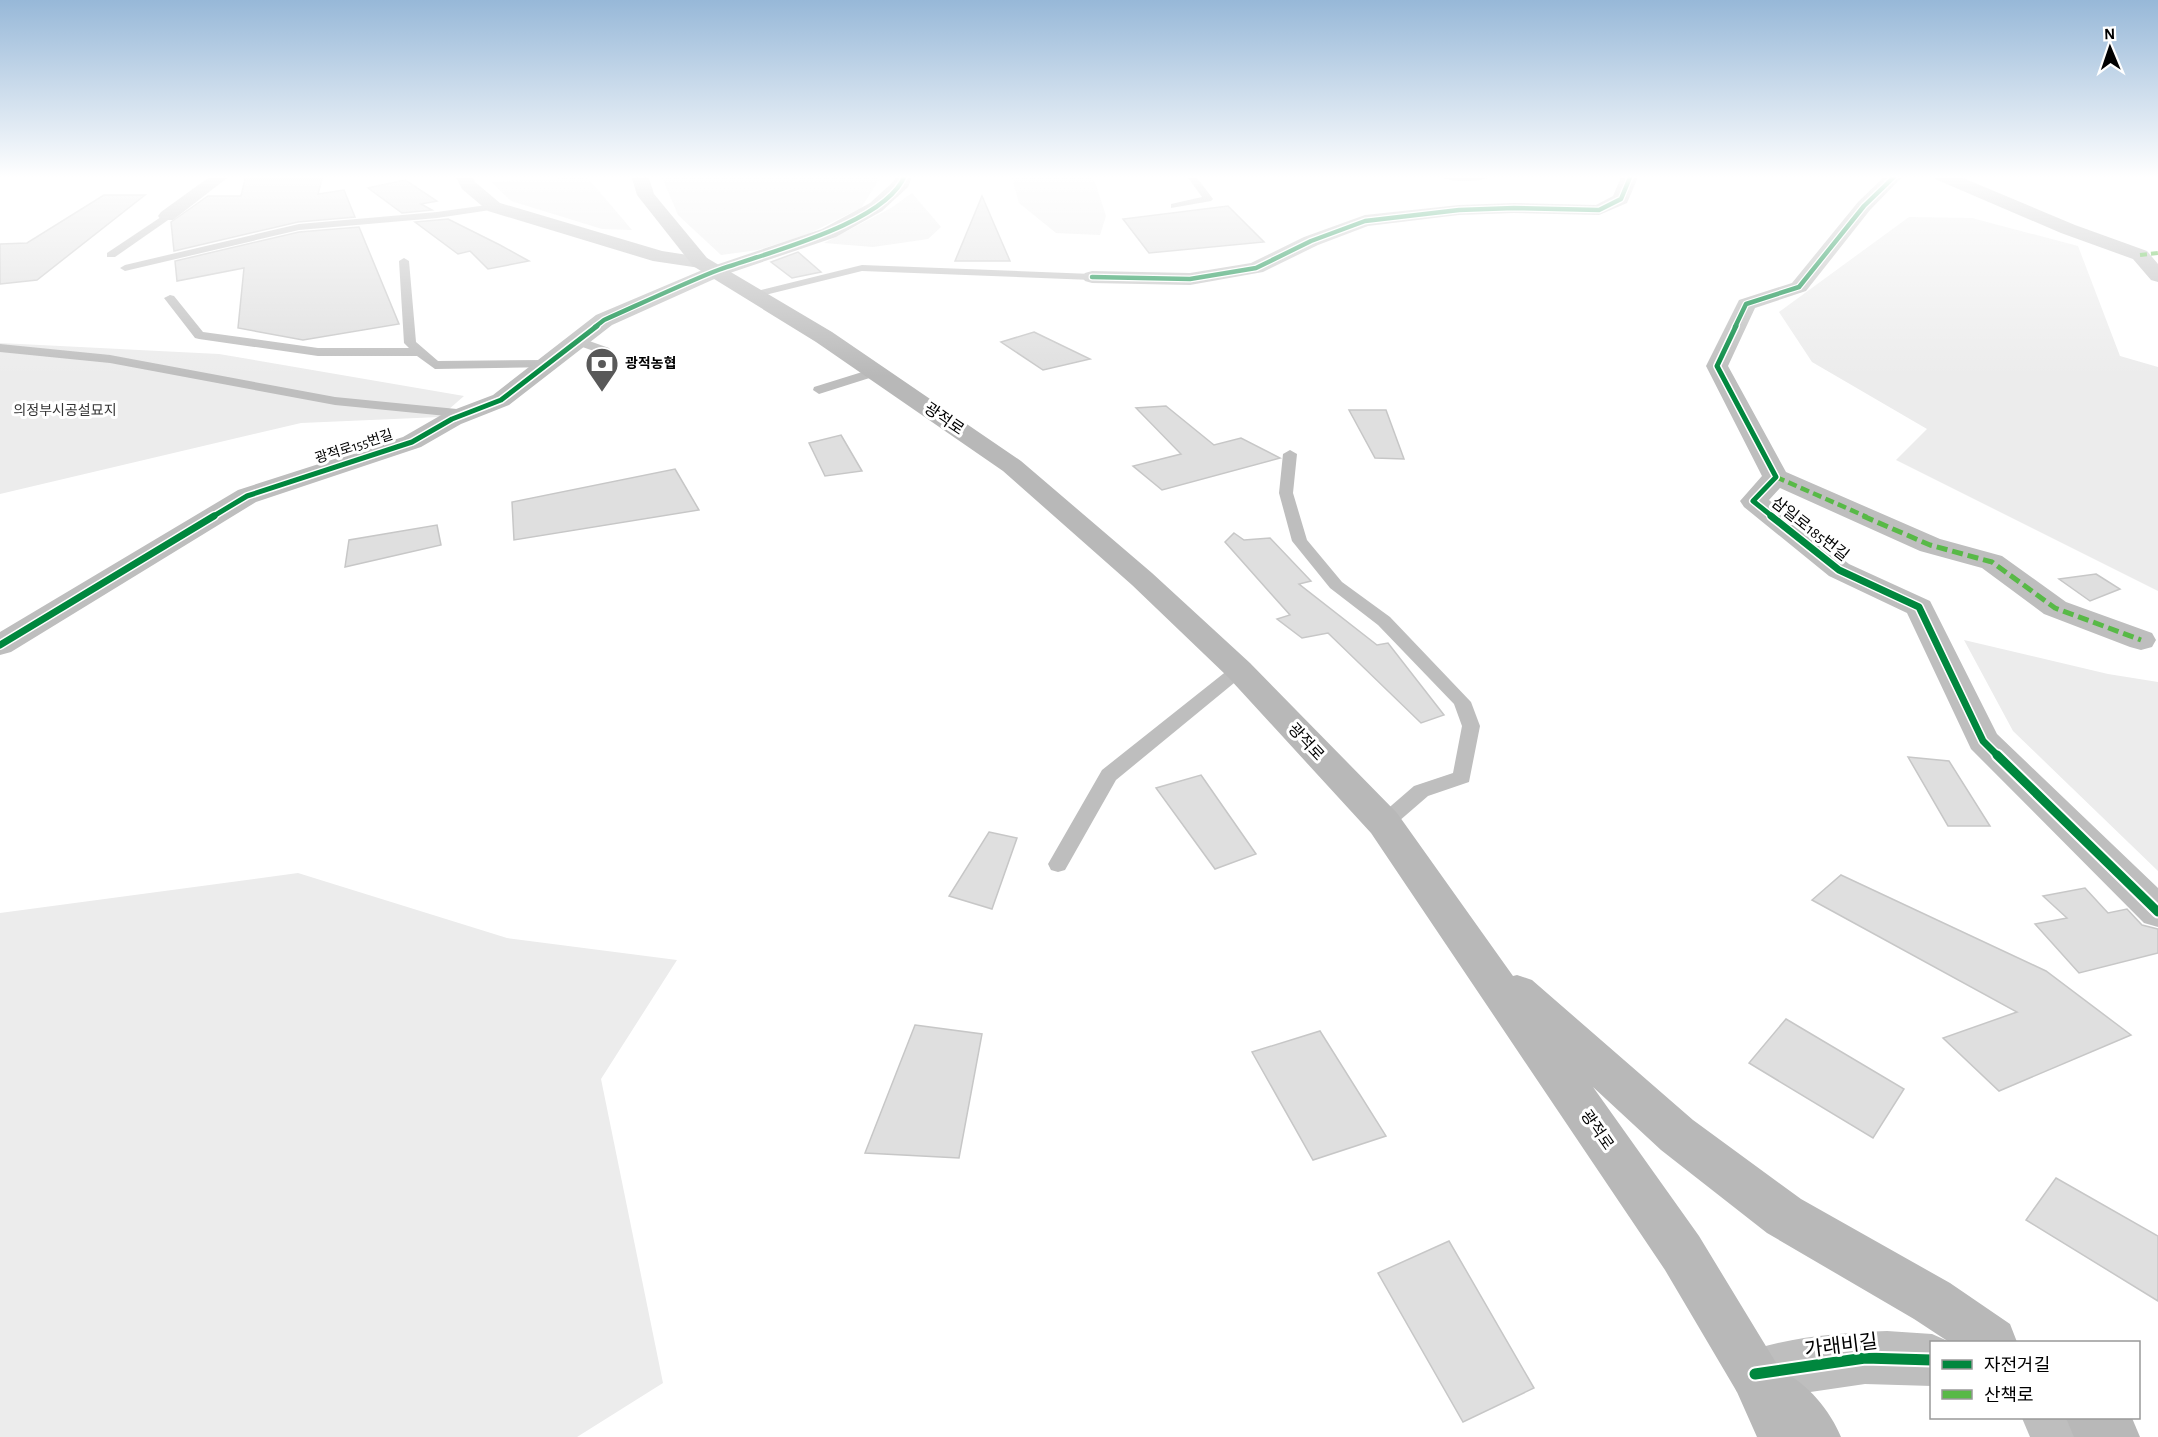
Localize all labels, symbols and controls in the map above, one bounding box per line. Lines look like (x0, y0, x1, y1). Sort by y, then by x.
north arrow (2080, 18, 2140, 78)
text: N (2104, 26, 2115, 42)
bank icon: 광적농협 (584, 346, 620, 393)
place label: 광적농협 (625, 356, 677, 371)
street label: 광적로 (921, 400, 967, 438)
park label: 의정부시공설묘지 (13, 403, 117, 418)
street label: 광적로155번길 (313, 427, 395, 466)
street label: 삼일로185번길 (1768, 494, 1852, 564)
street label: 광적로 (1285, 720, 1327, 764)
street label: 광적로 (1578, 1107, 1616, 1153)
street label: 가래비길 (1803, 1331, 1879, 1360)
legend (1930, 1341, 2140, 1419)
text: 자전거길 (1984, 1356, 2050, 1375)
text: 산책로 (1984, 1386, 2034, 1405)

